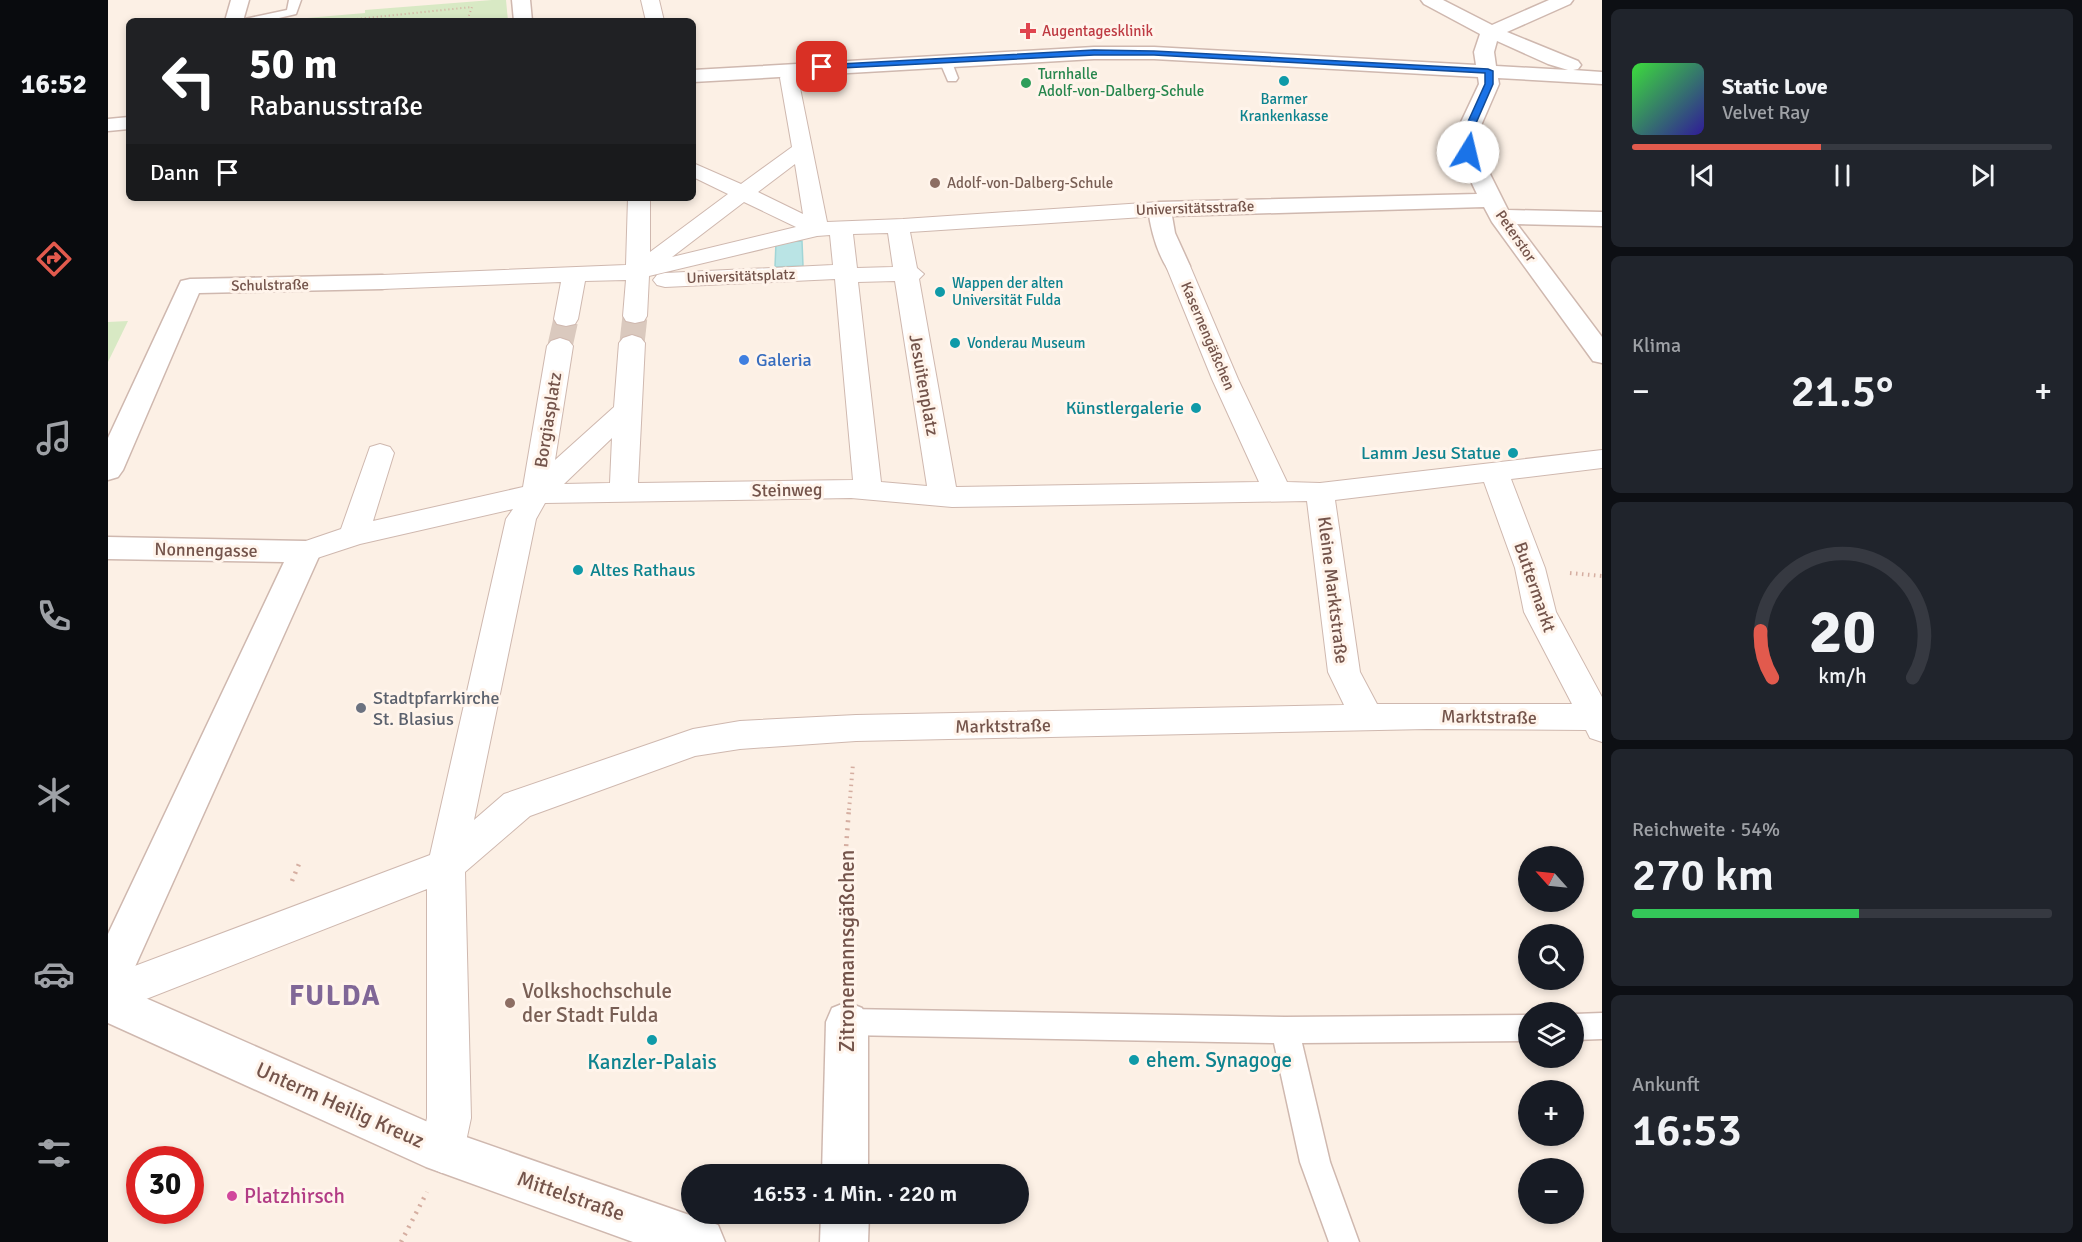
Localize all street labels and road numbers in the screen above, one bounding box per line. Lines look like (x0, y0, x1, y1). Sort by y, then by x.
street label: Universitätsstraße (1135, 197, 1255, 219)
street label: Peterstor (1492, 207, 1540, 266)
street label: Universitätsplatz (686, 265, 796, 287)
street label: Schulstraße (231, 275, 309, 295)
street label: Kasernengäßchen (1177, 279, 1239, 393)
street label: Jesuitenplatz (904, 332, 944, 438)
street label: Borgiasplatz (530, 371, 566, 469)
street label: Steinweg (751, 478, 823, 502)
street label: Kleine Marktstraße (1313, 515, 1353, 665)
street label: Nonnengasse (154, 538, 258, 562)
street label: Buttermarkt (1509, 539, 1561, 635)
street label: Marktstraße (1441, 705, 1537, 729)
street label: Marktstraße (955, 714, 1051, 738)
street label: Zitronemannsgäßchen (834, 850, 860, 1052)
street label: Unterm Heilig Kreuz (252, 1056, 428, 1154)
street label: Mittelstraße (514, 1165, 628, 1227)

